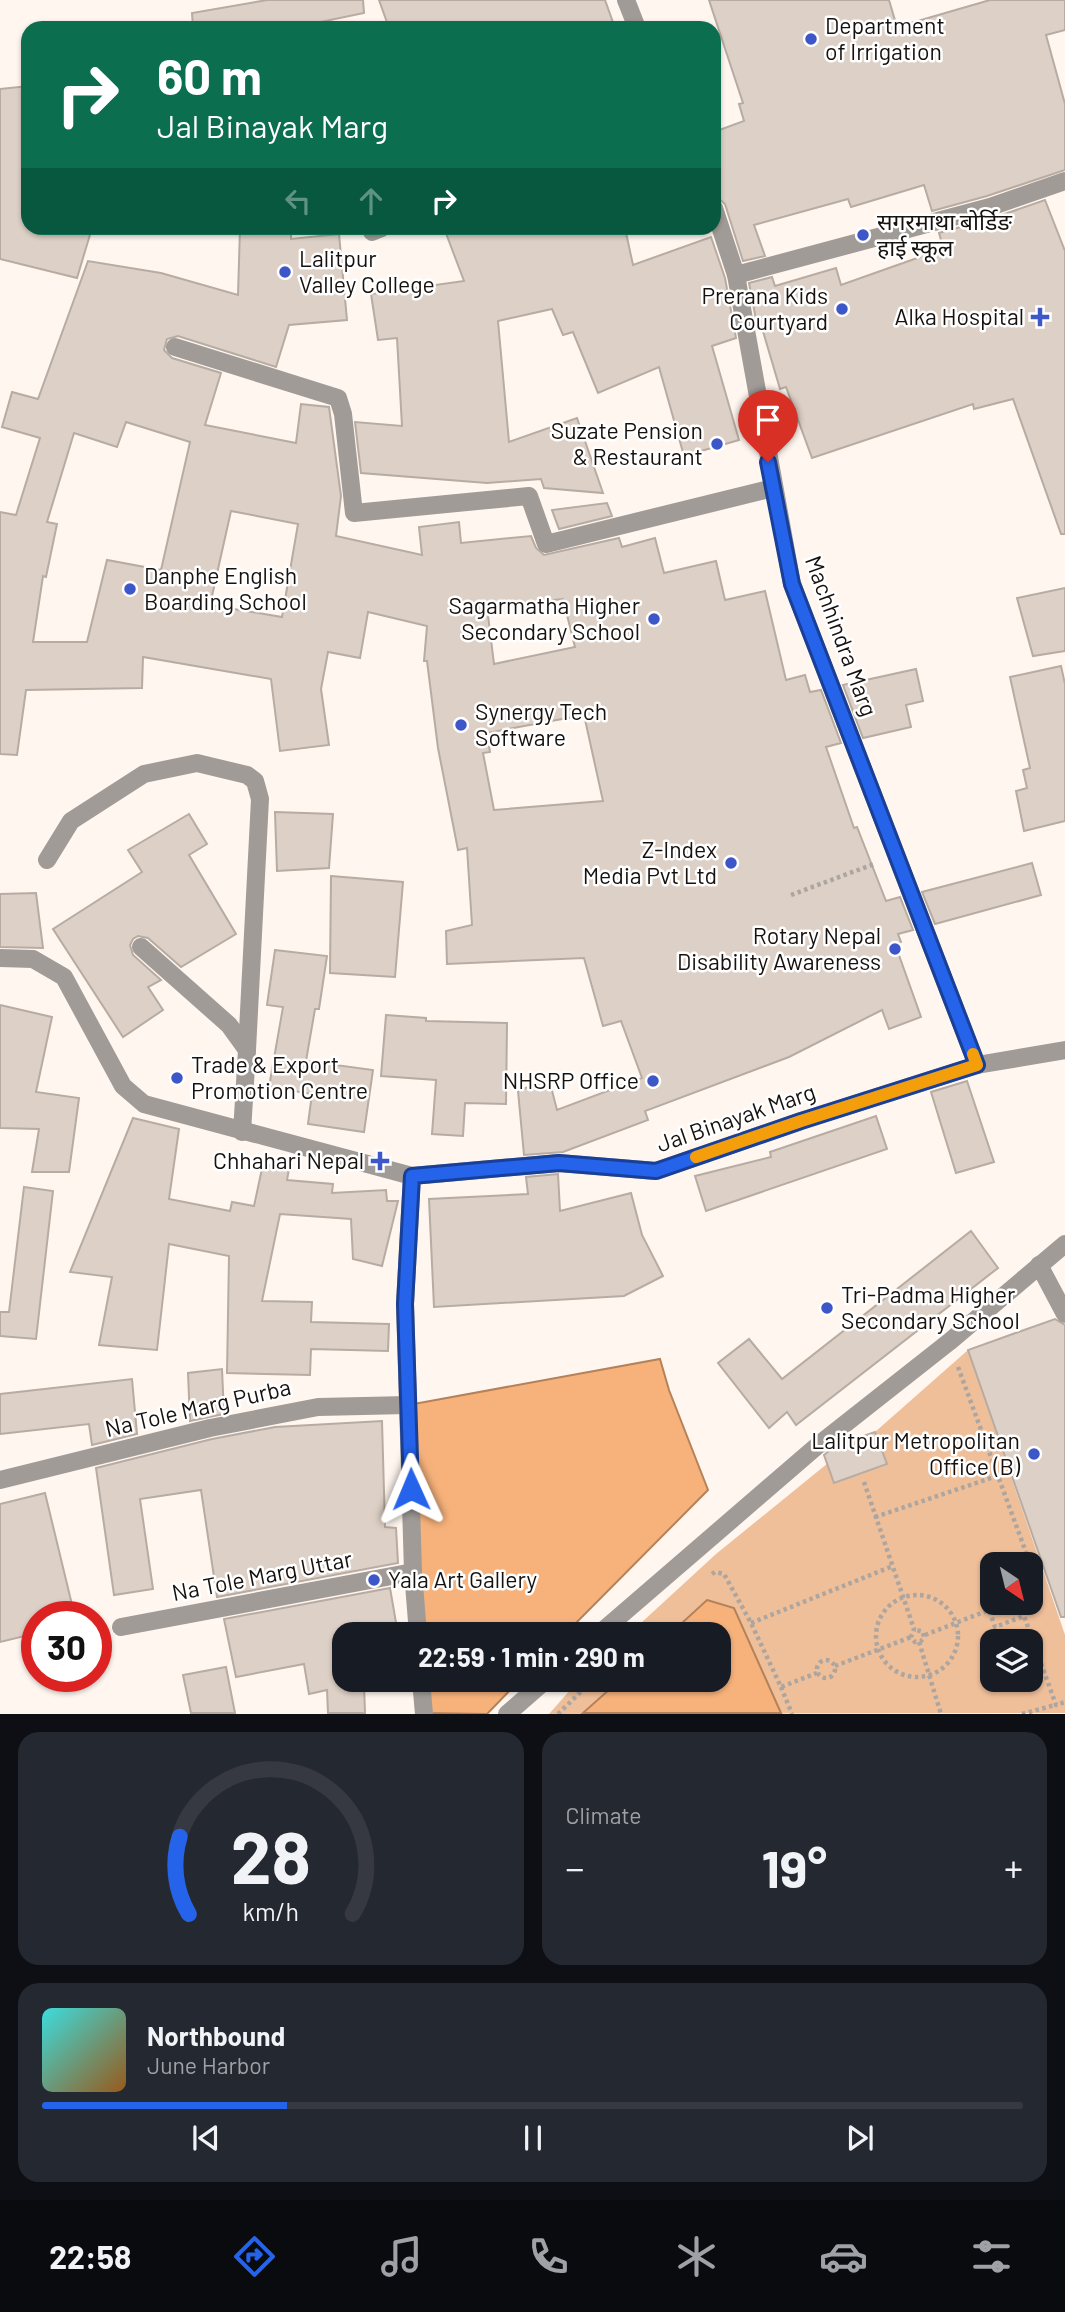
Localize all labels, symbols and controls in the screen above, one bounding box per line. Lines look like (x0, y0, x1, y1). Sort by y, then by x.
place label: Department of Irrigation (825, 11, 945, 65)
marker: Department of Irrigation (803, 31, 819, 47)
text: 60 m (157, 46, 262, 105)
icon: right (42, 49, 133, 140)
text: Jal Binayak Marg (157, 106, 388, 144)
icon: left (279, 182, 317, 220)
icon: ahead (352, 182, 390, 220)
icon: right (425, 182, 463, 220)
place label: सगरमाथा बोर्डिङ हाई स्कूल (877, 207, 1013, 263)
marker: सगरमाथा बोर्डिङ हाई स्कूल (855, 227, 871, 243)
place label: Lalitpur Valley College (299, 244, 435, 298)
marker: Lalitpur Valley College (277, 264, 293, 280)
place label: Prerana Kids Courtyard (702, 281, 828, 335)
marker: Prerana Kids Courtyard (834, 301, 850, 317)
place label: Alka Hospital (894, 302, 1024, 330)
marker: Alka Hospital (1030, 307, 1050, 327)
pin (738, 390, 798, 462)
icon: arrive (749, 401, 787, 439)
place label: Suzate Pension & Restaurant (551, 416, 703, 470)
marker: Suzate Pension & Restaurant (709, 436, 725, 452)
street label: Machhindra Marg (800, 552, 884, 720)
place label: Danphe English Boarding School (144, 561, 307, 615)
marker: Danphe English Boarding School (122, 581, 138, 597)
place label: Sagarmatha Higher Secondary School (449, 591, 641, 645)
marker: Sagarmatha Higher Secondary School (646, 611, 662, 627)
place label: Synergy Tech Software (475, 697, 607, 751)
marker: Synergy Tech Software (453, 717, 469, 733)
place label: Z-Index Media Pvt Ltd (583, 835, 717, 889)
marker: Z-Index Media Pvt Ltd (723, 855, 739, 871)
place label: Rotary Nepal Disability Awareness (677, 921, 881, 975)
marker: Rotary Nepal Disability Awareness (887, 941, 903, 957)
place label: Trade & Export Promotion Centre (191, 1050, 368, 1104)
place label: NHSRP Office (503, 1066, 639, 1094)
marker: Trade & Export Promotion Centre (169, 1070, 185, 1086)
marker: NHSRP Office (645, 1073, 661, 1089)
street label: Jal Binayak Marg (653, 1077, 819, 1157)
place label: Chhahari Nepal (213, 1146, 364, 1174)
marker: Chhahari Nepal (370, 1151, 390, 1171)
place label: Tri-Padma Higher Secondary School (841, 1280, 1020, 1334)
marker: Tri-Padma Higher Secondary School (819, 1300, 835, 1316)
street label: Na Tole Marg Purba (102, 1372, 293, 1442)
place label: Lalitpur Metropolitan Office (B) (811, 1426, 1021, 1480)
marker: Lalitpur Metropolitan Office (B) (1026, 1446, 1042, 1462)
position arrow (374, 1452, 448, 1526)
street label: Na Tole Marg Uttar (169, 1544, 355, 1606)
north arrow (980, 1552, 1043, 1615)
map controls (980, 1552, 1043, 1692)
place label: Yala Art Gallery (388, 1565, 538, 1593)
marker: Yala Art Gallery (366, 1572, 382, 1588)
speed limit sign: 30 (21, 1601, 112, 1692)
button: layers (980, 1629, 1043, 1692)
text: 22:59 · 1 min · 290 m (418, 1641, 645, 1672)
text: Climate (566, 1801, 642, 1829)
text: 28 (231, 1812, 311, 1900)
text: 19° (761, 1836, 827, 1898)
text: − (566, 1844, 585, 1890)
text: + (1004, 1844, 1023, 1890)
text: km/h (242, 1896, 299, 1926)
text: Northbound (147, 2020, 285, 2051)
text: June Harbor (147, 2051, 270, 2079)
icon: previous (187, 2119, 225, 2157)
icon: pause (514, 2119, 552, 2157)
icon: next (841, 2119, 879, 2157)
icon: directions (230, 2232, 279, 2281)
icon: music (377, 2232, 426, 2281)
icon: phone (524, 2232, 573, 2281)
icon: climate (672, 2232, 721, 2281)
icon: car (819, 2232, 868, 2281)
icon: filters (967, 2232, 1016, 2281)
text: 22:58 (49, 2237, 131, 2275)

